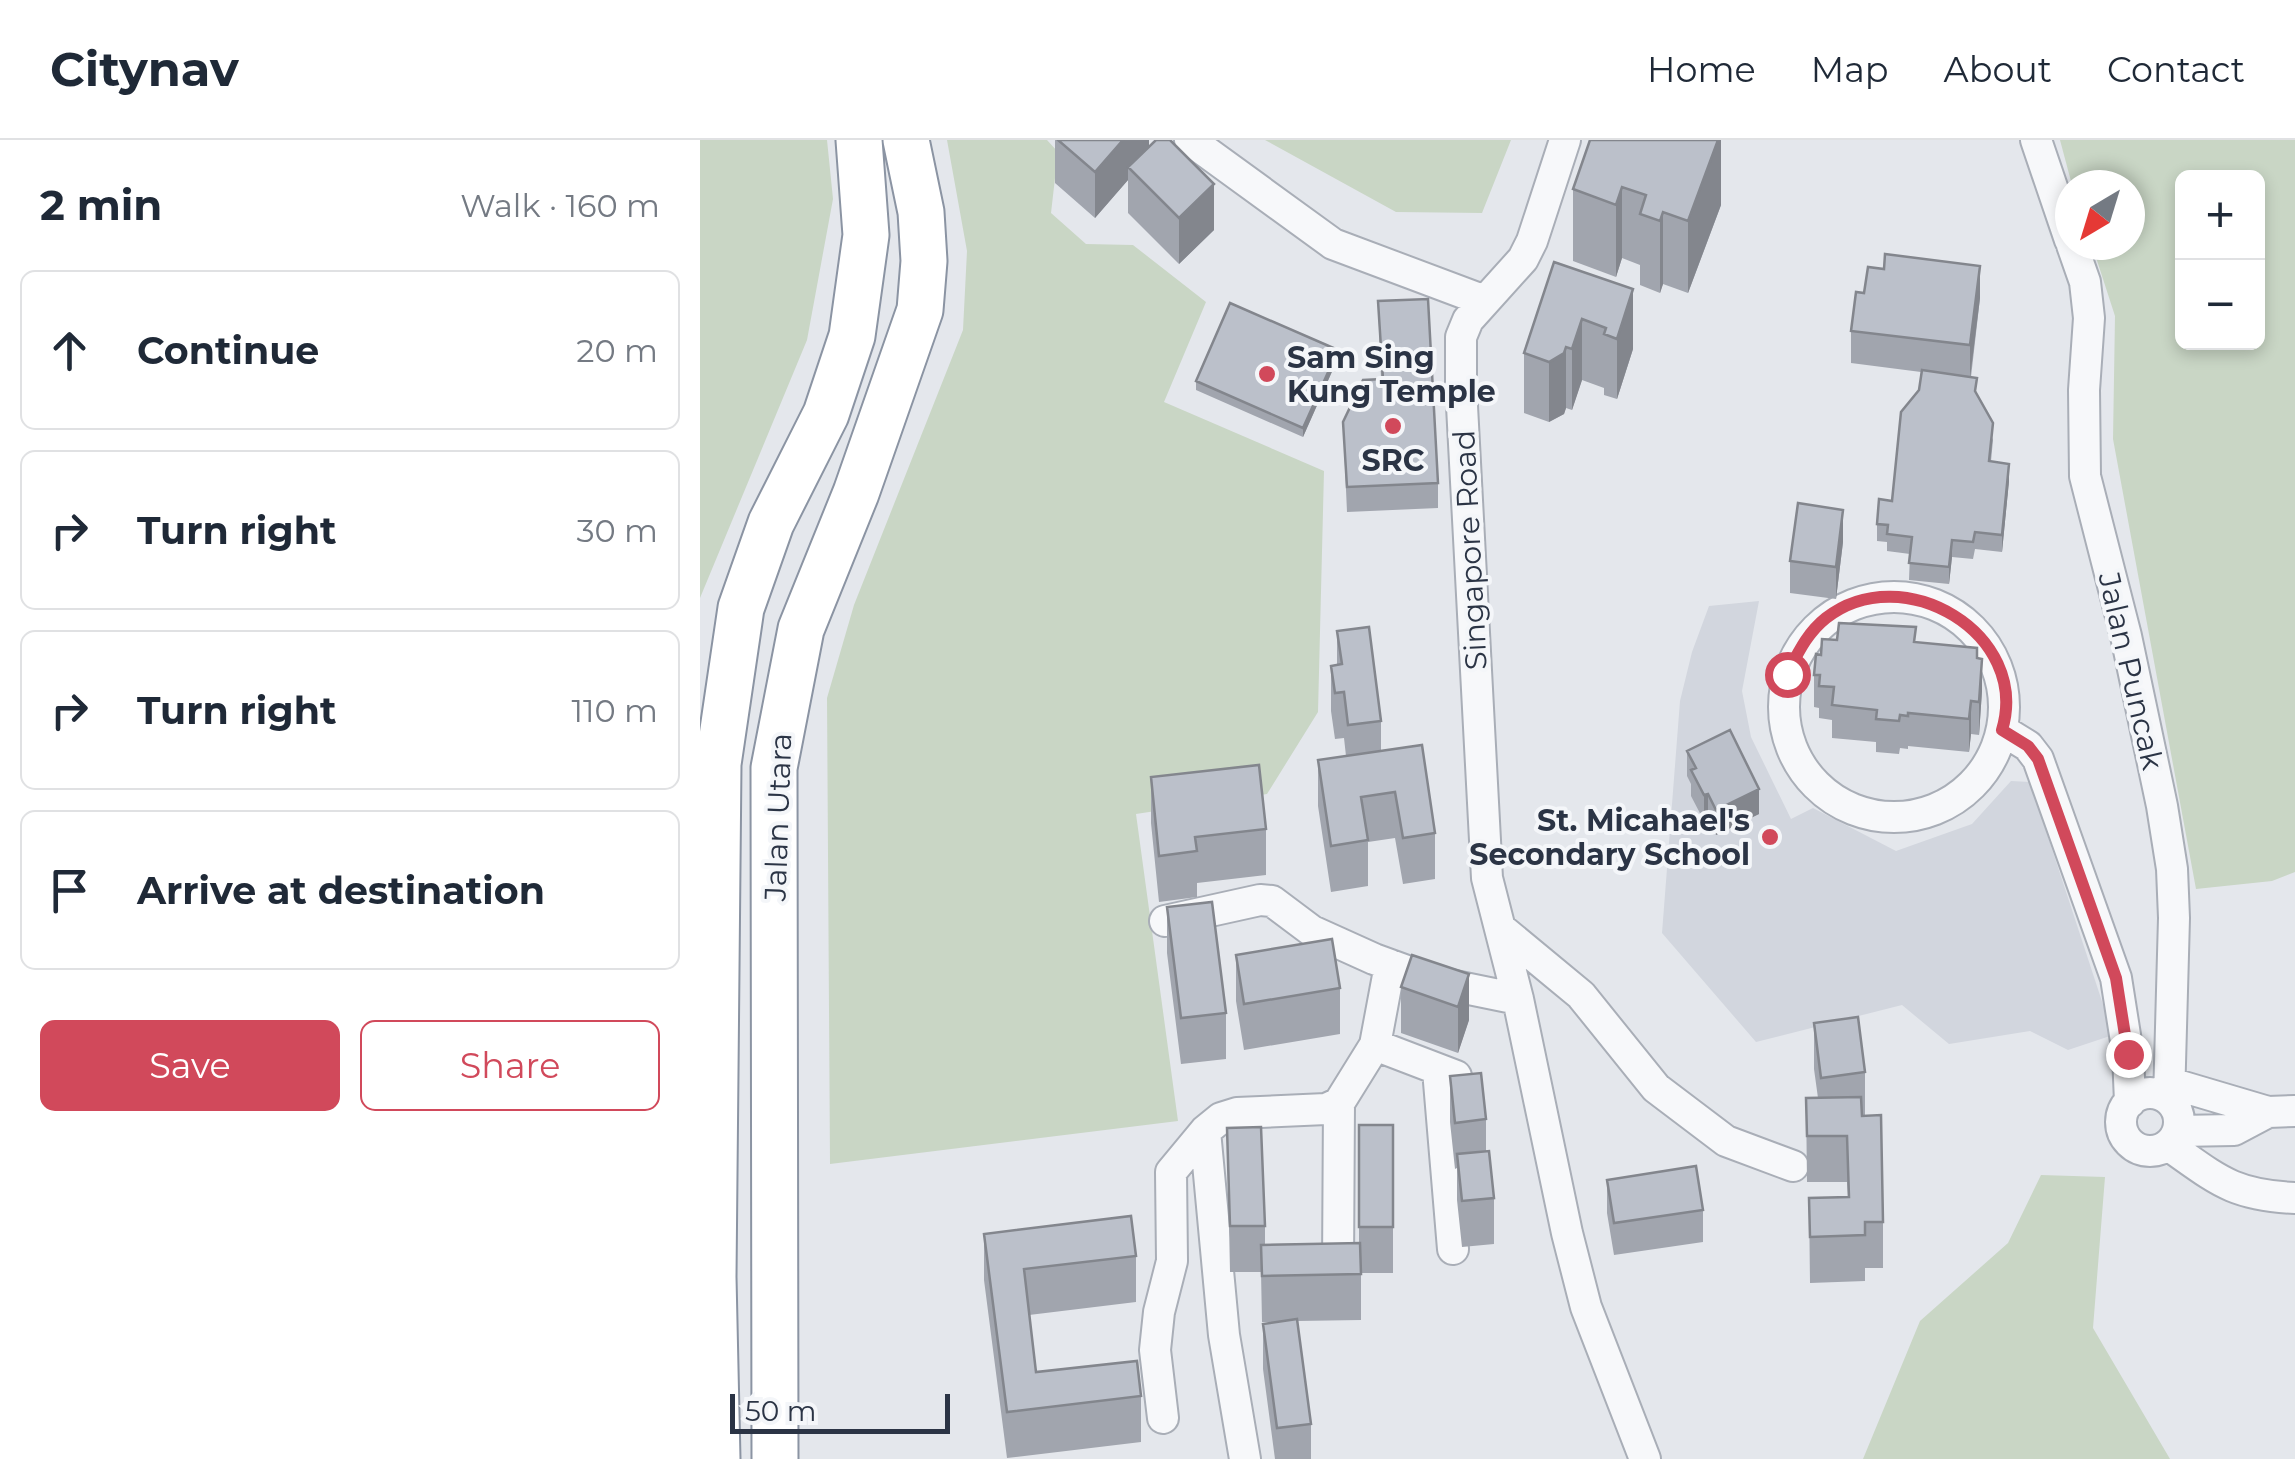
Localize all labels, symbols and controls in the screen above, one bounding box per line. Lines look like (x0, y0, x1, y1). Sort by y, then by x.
text: Citynav (50, 40, 239, 98)
text: Home (1647, 48, 1756, 91)
text: Map (1811, 48, 1889, 91)
text: About (1944, 48, 2052, 91)
text: Contact (2107, 48, 2245, 91)
north arrow (2055, 170, 2145, 260)
map controls (2175, 170, 2265, 350)
button: + (2175, 170, 2265, 260)
text: 2 min (40, 179, 162, 231)
text: Walk · 160 m (460, 186, 660, 225)
button: − (2175, 260, 2265, 350)
icon: ahead (42, 323, 97, 378)
text: Continue (137, 327, 319, 374)
text: 20 m (576, 331, 658, 370)
place label: Sam Sing Kung Temple (1287, 339, 1496, 410)
marker: Sam Sing Kung Temple (1256, 363, 1278, 385)
marker: SRC (1382, 415, 1404, 437)
street label: Singapore Road (1445, 429, 1495, 671)
place label: SRC (1362, 442, 1425, 479)
icon: right (42, 503, 97, 558)
text: Turn right (137, 507, 336, 554)
text: 30 m (576, 511, 658, 550)
street label: Jalan Puncak (2090, 568, 2172, 773)
route start (1765, 652, 1811, 698)
icon: right (42, 683, 97, 738)
text: Turn right (137, 687, 336, 734)
text: 110 m (571, 691, 658, 730)
street label: Jalan Utara (757, 732, 799, 903)
place label: St. Micahael's Secondary School (1469, 802, 1750, 873)
marker: St. Micahael's Secondary School (1759, 826, 1781, 848)
icon: arrive (42, 863, 97, 918)
text: Arrive at destination (137, 867, 545, 914)
button: Save (40, 1020, 340, 1111)
button: Share (360, 1020, 660, 1111)
route end (2106, 1032, 2152, 1078)
scale bar (730, 1389, 950, 1434)
text: 50 m (745, 1394, 816, 1428)

